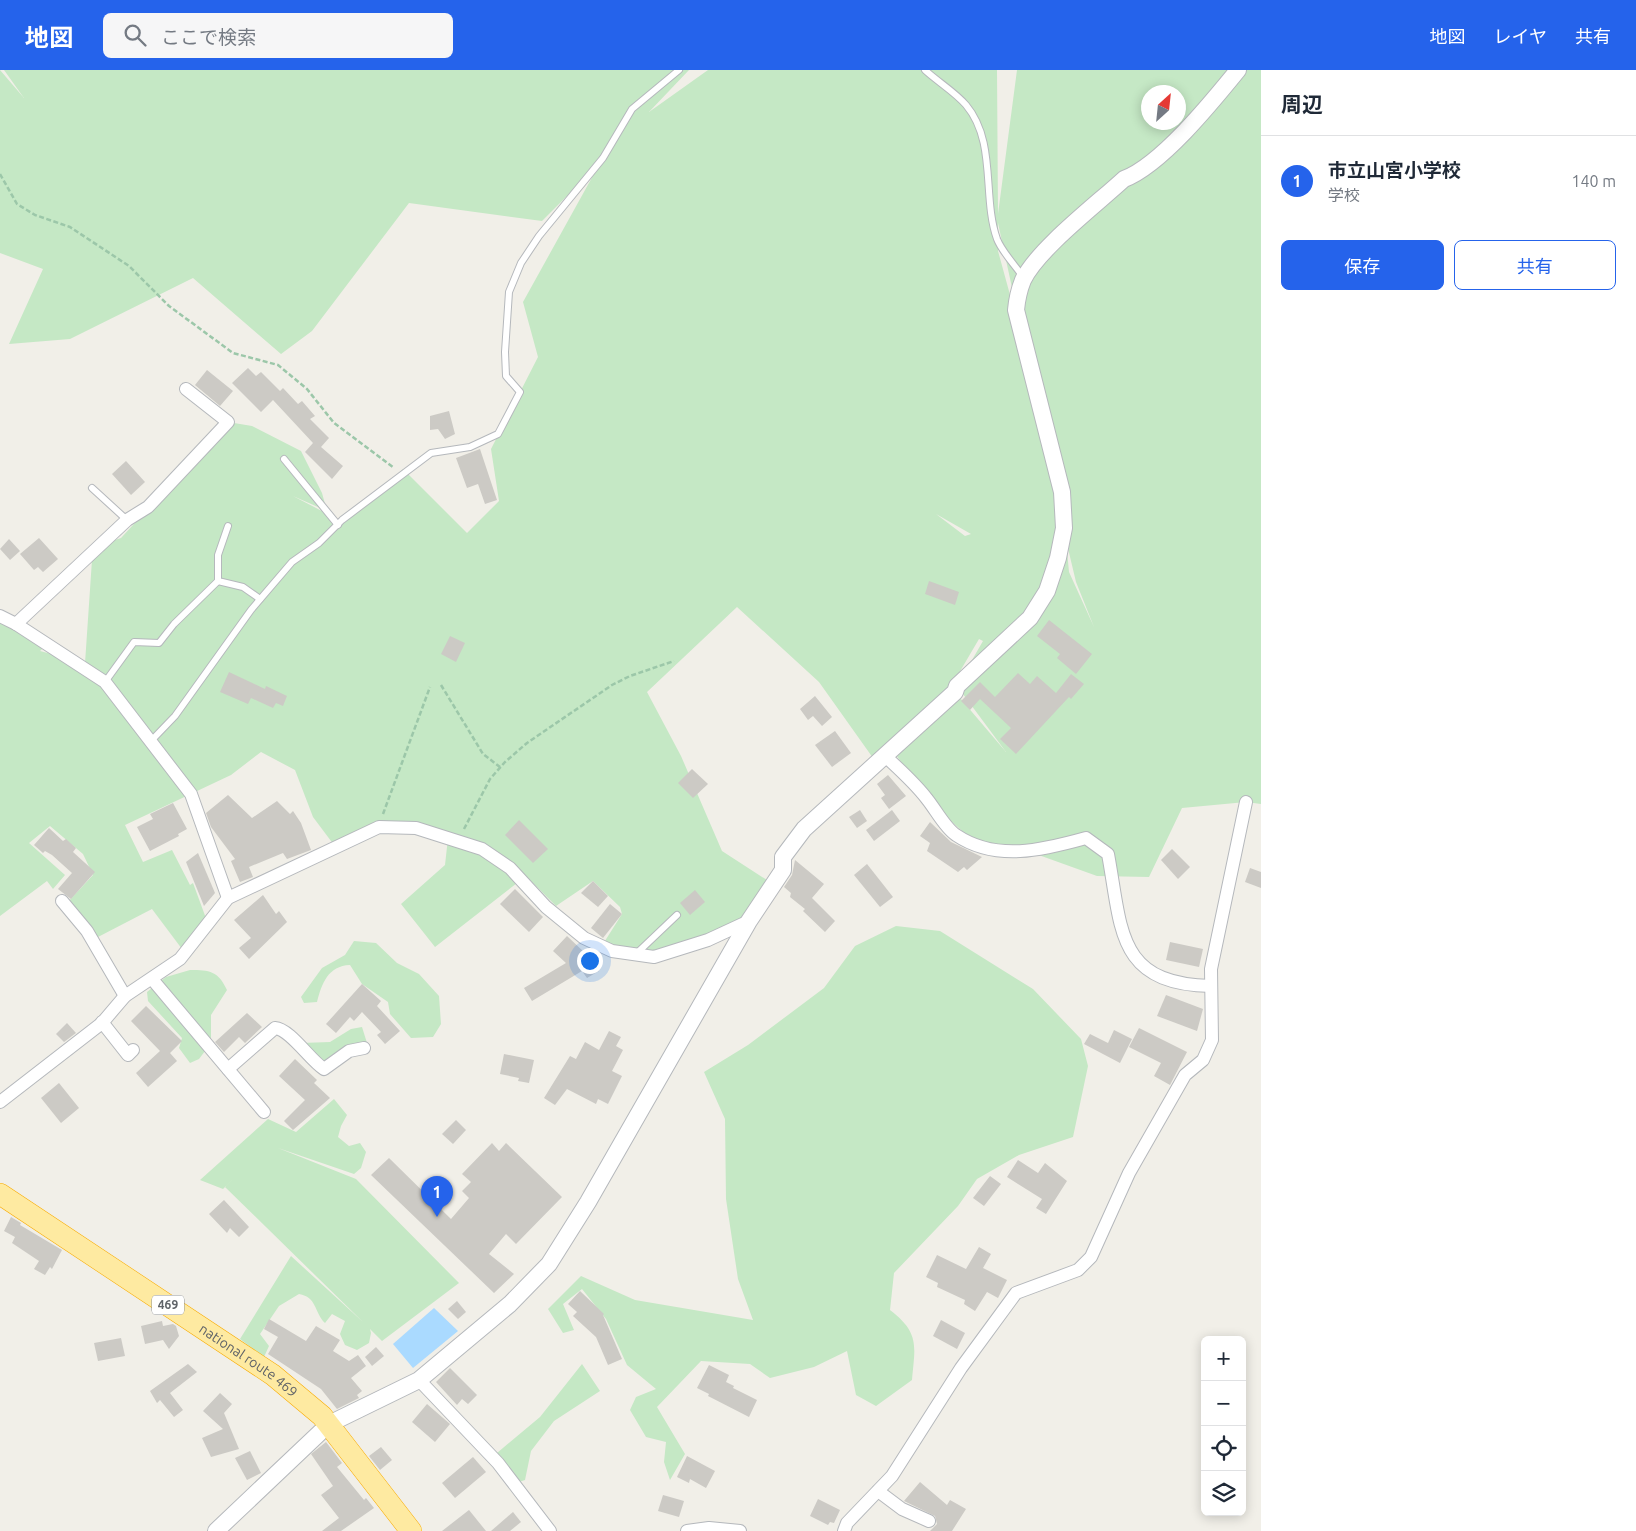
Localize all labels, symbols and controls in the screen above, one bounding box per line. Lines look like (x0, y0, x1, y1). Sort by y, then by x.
search box (103, 13, 453, 58)
icon: search (121, 21, 149, 49)
text: 地図 (25, 24, 73, 51)
text: ここで検索 (161, 26, 256, 48)
text: 地図 (1430, 26, 1466, 46)
text: レイヤ (1494, 26, 1547, 46)
text: 共有 (1575, 26, 1611, 46)
north arrow (1141, 85, 1186, 130)
text: 周辺 (1281, 92, 1323, 116)
text: 市立山宮小学校 (1328, 159, 1461, 181)
text: 1 (1292, 172, 1302, 190)
text: 140 m (1571, 172, 1616, 190)
text: 学校 (1328, 186, 1360, 204)
button: 保存 (1281, 240, 1444, 290)
button: 共有 (1454, 240, 1616, 290)
your location (577, 948, 603, 974)
pin: 1 (421, 1176, 453, 1217)
road number: 469 (152, 1296, 184, 1314)
street label: national route 469 (196, 1320, 301, 1400)
map controls (1201, 1336, 1246, 1516)
button: + (1201, 1336, 1246, 1381)
button: − (1201, 1381, 1246, 1426)
button: locate (1201, 1426, 1246, 1471)
button: layers (1201, 1471, 1246, 1516)

